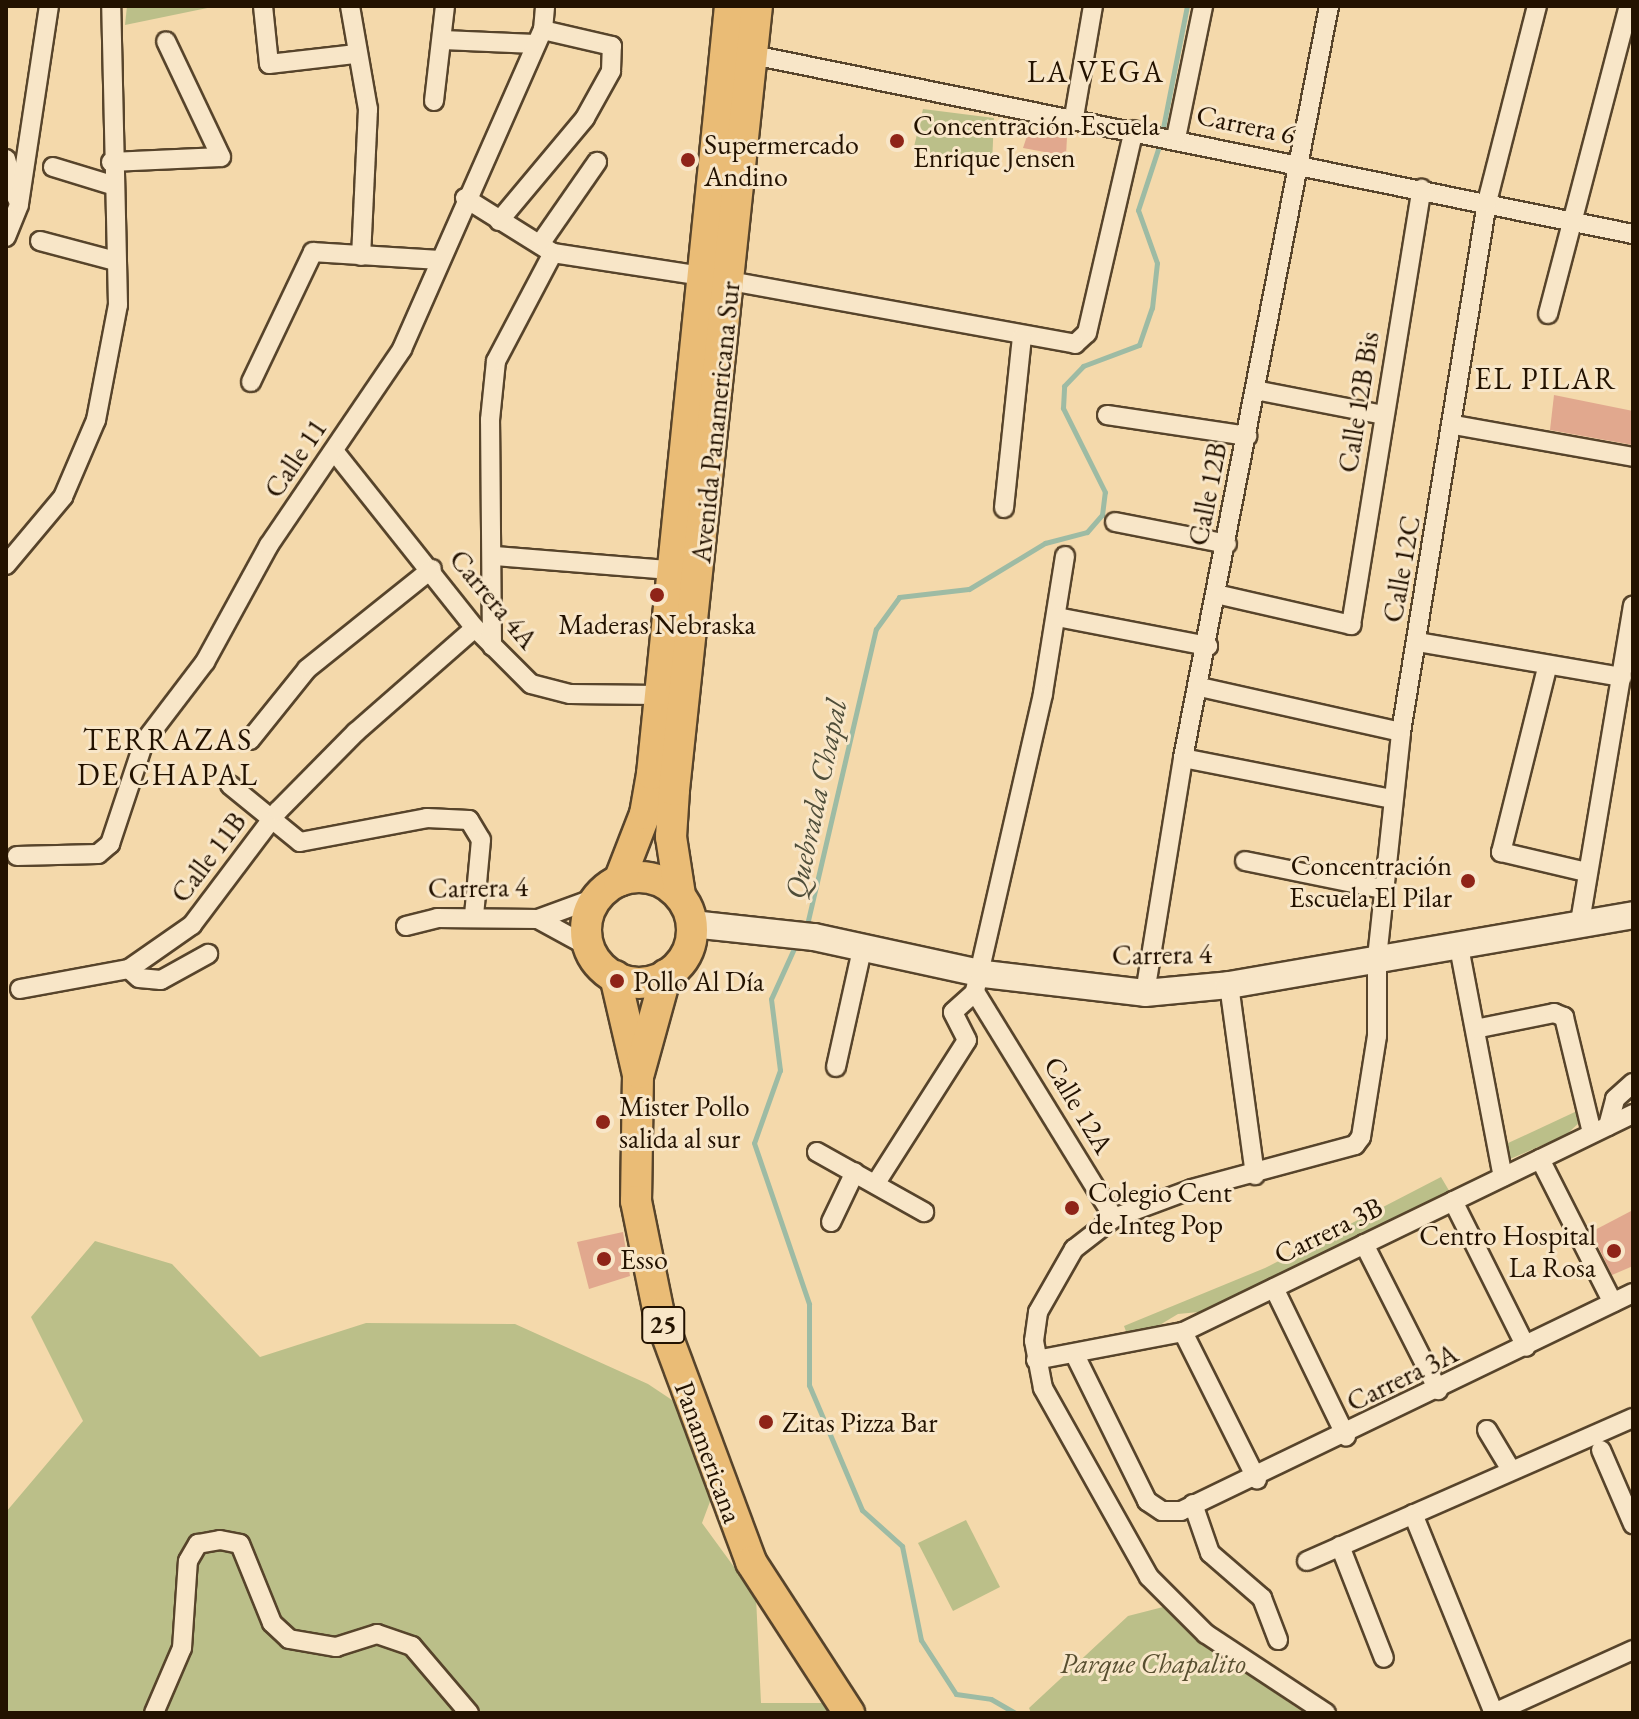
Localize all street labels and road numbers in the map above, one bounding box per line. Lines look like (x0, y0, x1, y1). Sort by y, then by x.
street label: Carrera 6 (1193, 97, 1299, 151)
street label: Avenida Panamericana Sur (683, 279, 747, 565)
street label: Calle 12B Bis (1330, 329, 1386, 475)
street label: Calle 11 (256, 412, 334, 504)
street label: Calle 12B (1181, 440, 1233, 548)
street label: Calle 12C (1375, 513, 1427, 625)
street label: Carrera 4A (443, 542, 545, 656)
street label: Calle 11B (163, 805, 253, 909)
street label: Carrera 4 (428, 869, 528, 905)
street label: Carrera 4 (1112, 936, 1212, 972)
street label: Calle 12A (1037, 1050, 1121, 1160)
street label: Carrera 3B (1268, 1189, 1388, 1271)
road number: 25 (641, 1303, 685, 1347)
street label: Carrera 3A (1341, 1336, 1463, 1418)
street label: Panamericana (668, 1377, 750, 1527)

